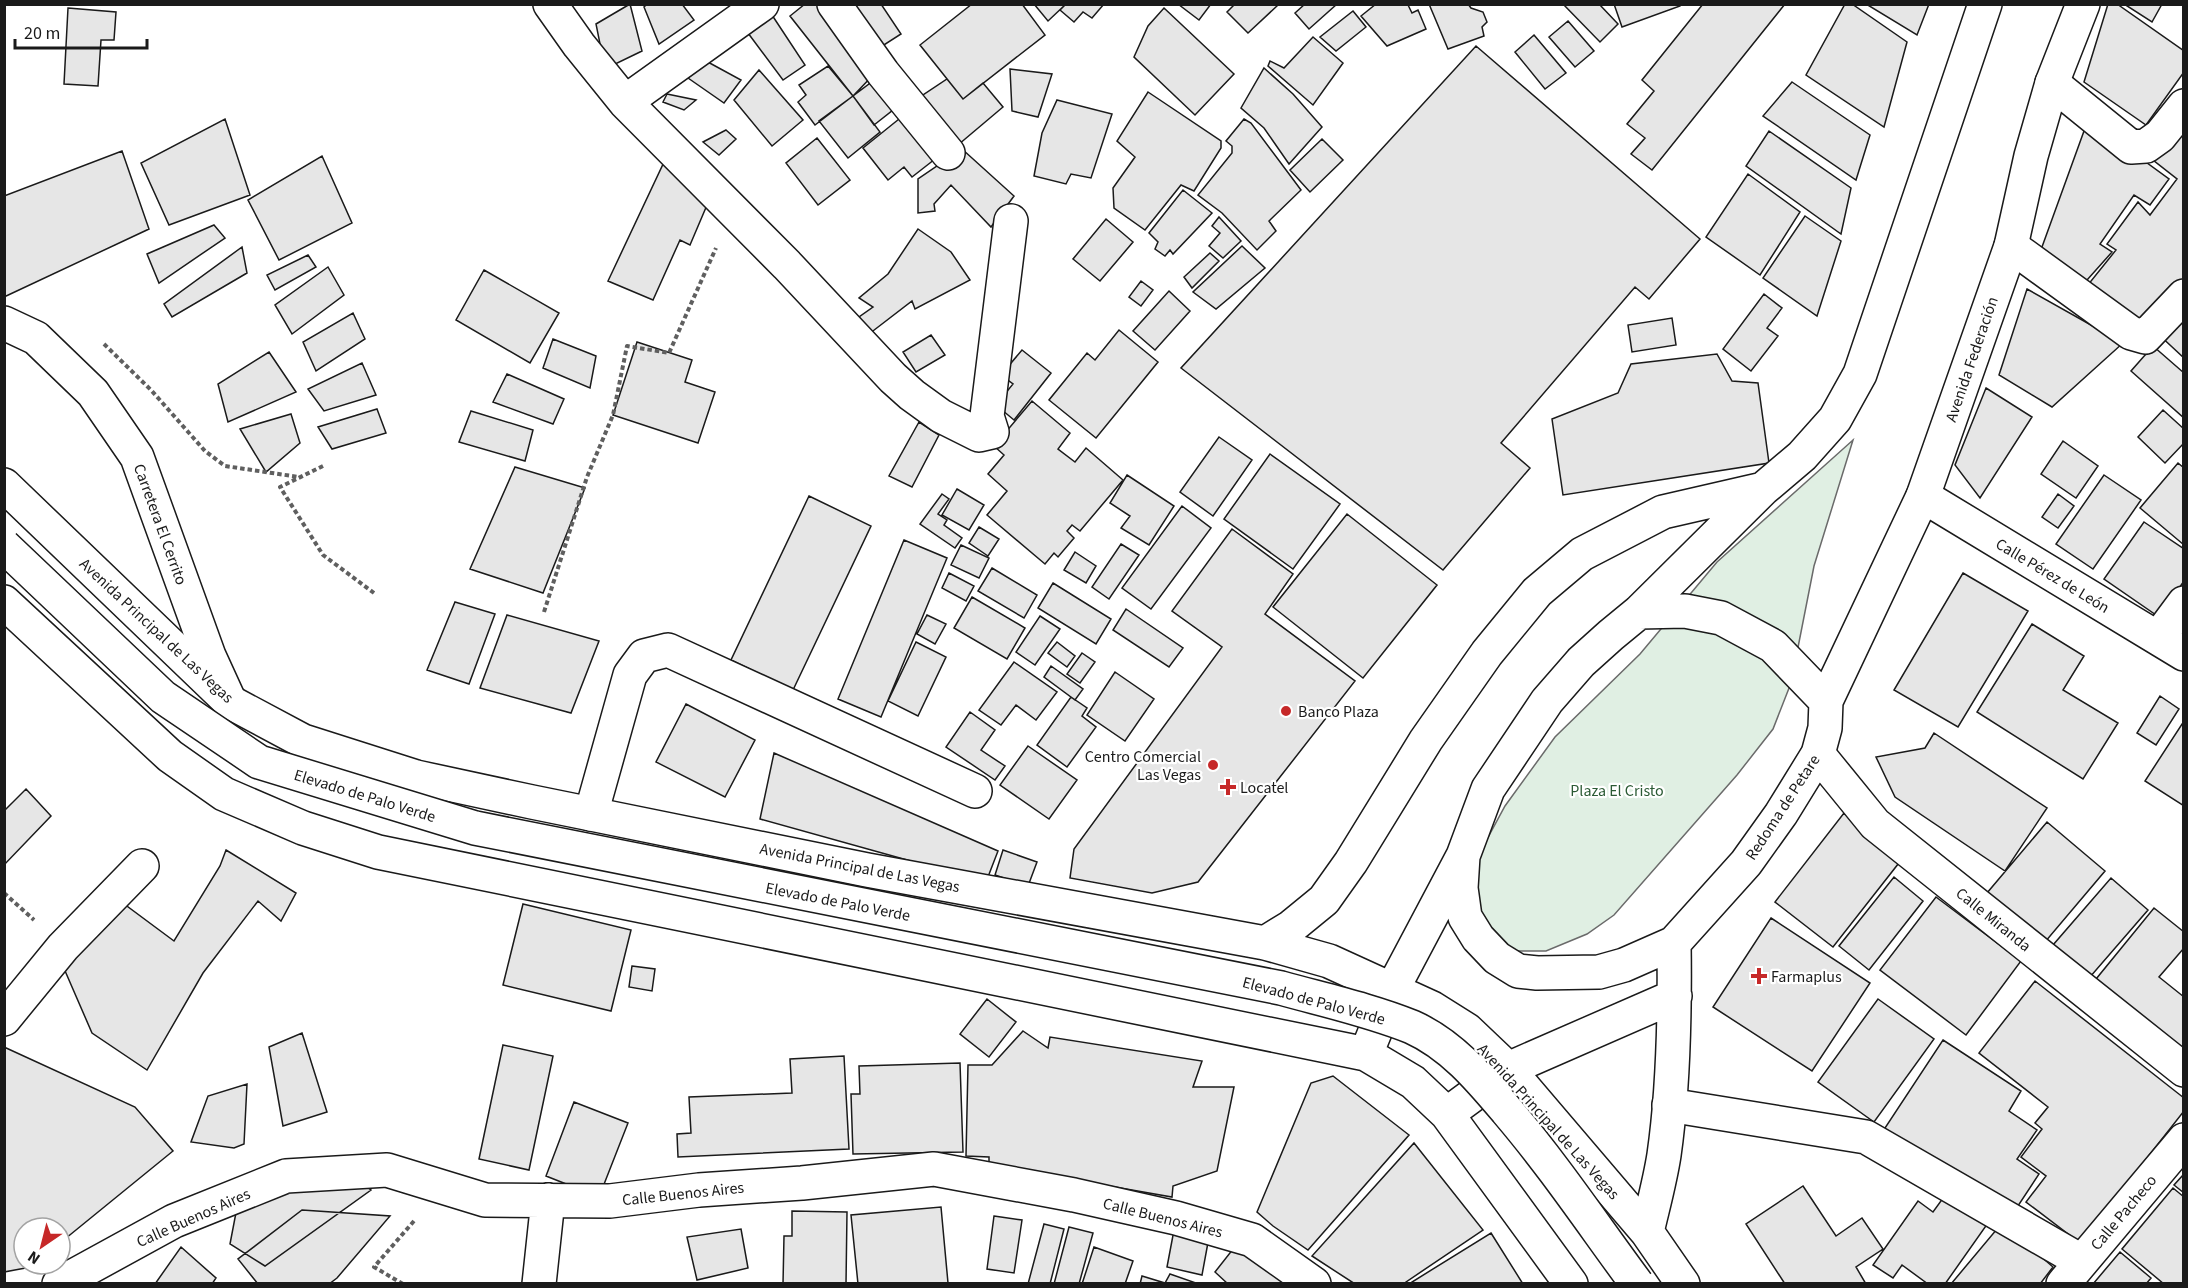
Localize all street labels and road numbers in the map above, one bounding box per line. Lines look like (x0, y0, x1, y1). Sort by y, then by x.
street label: Avenida Federación (1940, 294, 2004, 425)
street label: Carretera El Cerrito (128, 461, 192, 588)
street label: Calle Pérez de León (1991, 533, 2114, 619)
street label: Avenida Principal de Las Vegas (74, 553, 238, 708)
street label: Redoma de Petare (1740, 750, 1825, 865)
street label: Elevado de Palo Verde (291, 764, 438, 828)
street label: Avenida Principal de Las Vegas (758, 838, 962, 898)
street label: Elevado de Palo Verde (764, 877, 912, 927)
street label: Calle Miranda (1951, 883, 2036, 957)
street label: Elevado de Palo Verde (1240, 971, 1388, 1031)
street label: Avenida Principal de Las Vegas (1472, 1039, 1625, 1205)
street label: Calle Pacheco (2086, 1170, 2162, 1255)
street label: Calle Buenos Aires (621, 1177, 745, 1211)
street label: Calle Buenos Aires (133, 1183, 254, 1253)
street label: Calle Buenos Aires (1101, 1192, 1225, 1244)

